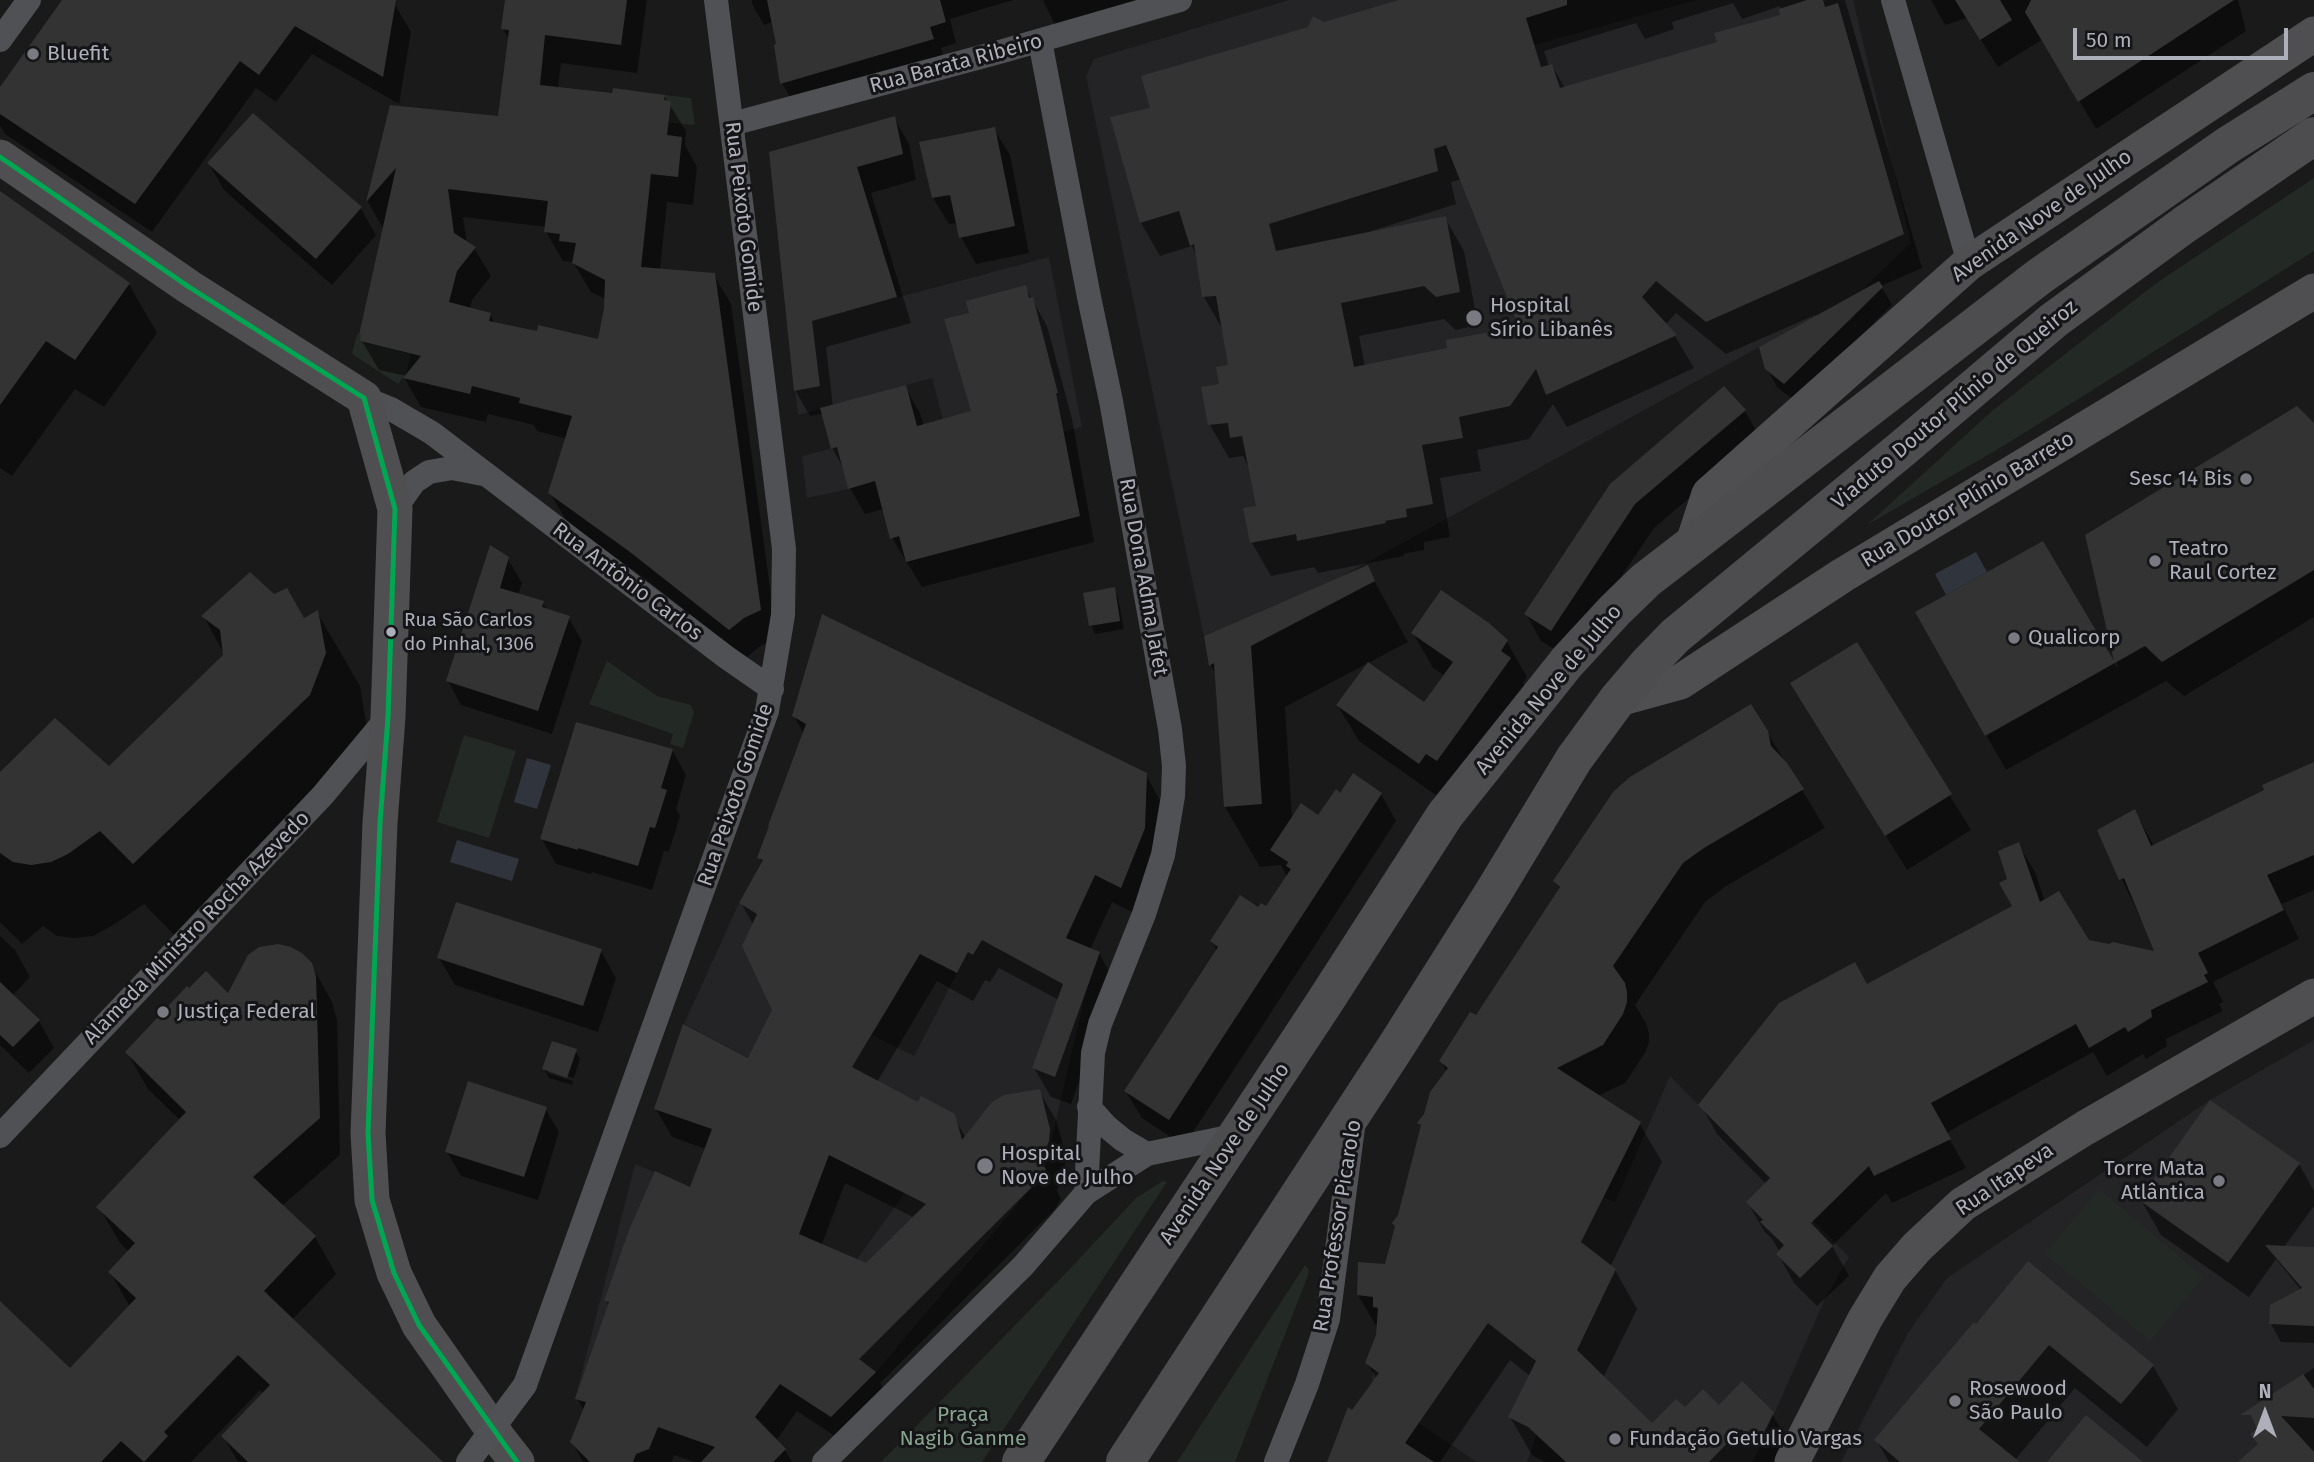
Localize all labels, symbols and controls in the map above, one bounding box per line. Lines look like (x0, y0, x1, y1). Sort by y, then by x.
scale bar (2076, 14, 2291, 58)
text: 50 m (2086, 27, 2132, 53)
street label: Rua Barata Ribeiro (867, 29, 1045, 99)
place label: Bluefit (47, 41, 109, 67)
marker: Bluefit (25, 46, 41, 62)
street label: Rua Peixoto Gomide (719, 120, 767, 314)
street label: Avenida Nove de Julho (1947, 144, 2137, 288)
place label: Hospital Sírio Libanês (1490, 293, 1613, 343)
street label: Viaduto Doutor Plínio de Queiroz (1827, 295, 2083, 515)
marker: Hospital Sírio Libanês (1464, 308, 1484, 328)
street label: Rua Doutor Plínio Barreto (1857, 426, 2079, 574)
place label: Sesc 14 Bis (2129, 466, 2232, 492)
marker: Sesc 14 Bis (2238, 471, 2254, 487)
street label: Rua Dona Adma Jafet (1113, 476, 1173, 678)
street label: Rua Antônio Carlos (547, 517, 707, 647)
place label: Teatro Raul Cortez (2169, 536, 2276, 586)
marker: Teatro Raul Cortez (2147, 553, 2163, 569)
street label: Avenida Nove de Julho (1471, 600, 1627, 780)
place label: Rua São Carlos do Pinhal, 1306 (404, 610, 534, 654)
marker: Rua São Carlos do Pinhal, 1306 (384, 625, 398, 639)
place label: Qualicorp (2028, 625, 2120, 651)
marker: Qualicorp (2006, 630, 2022, 646)
street label: Rua Peixoto Gomide (693, 700, 779, 890)
street label: Alameda Ministro Rocha Azevedo (79, 806, 315, 1050)
place label: Justiça Federal (177, 999, 316, 1025)
marker: Justiça Federal (155, 1004, 171, 1020)
street label: Avenida Nove de Julho (1155, 1058, 1295, 1250)
street label: Rua Professor Picarolo (1309, 1118, 1367, 1334)
street label: Rua Itapeva (1951, 1138, 2059, 1222)
place label: Hospital Nove de Julho (1001, 1141, 1134, 1191)
marker: Hospital Nove de Julho (975, 1156, 995, 1176)
place label: Torre Mata Atlântica (2104, 1156, 2205, 1206)
marker: Torre Mata Atlântica (2211, 1173, 2227, 1189)
place label: Rosewood São Paulo (1969, 1376, 2067, 1426)
north arrow (2230, 1378, 2300, 1448)
text: N (2259, 1380, 2271, 1403)
marker: Rosewood São Paulo (1947, 1393, 1963, 1409)
park label: Praça Nagib Ganme (900, 1402, 1026, 1452)
place label: Fundação Getulio Vargas (1629, 1426, 1862, 1452)
marker: Fundação Getulio Vargas (1607, 1431, 1623, 1447)

